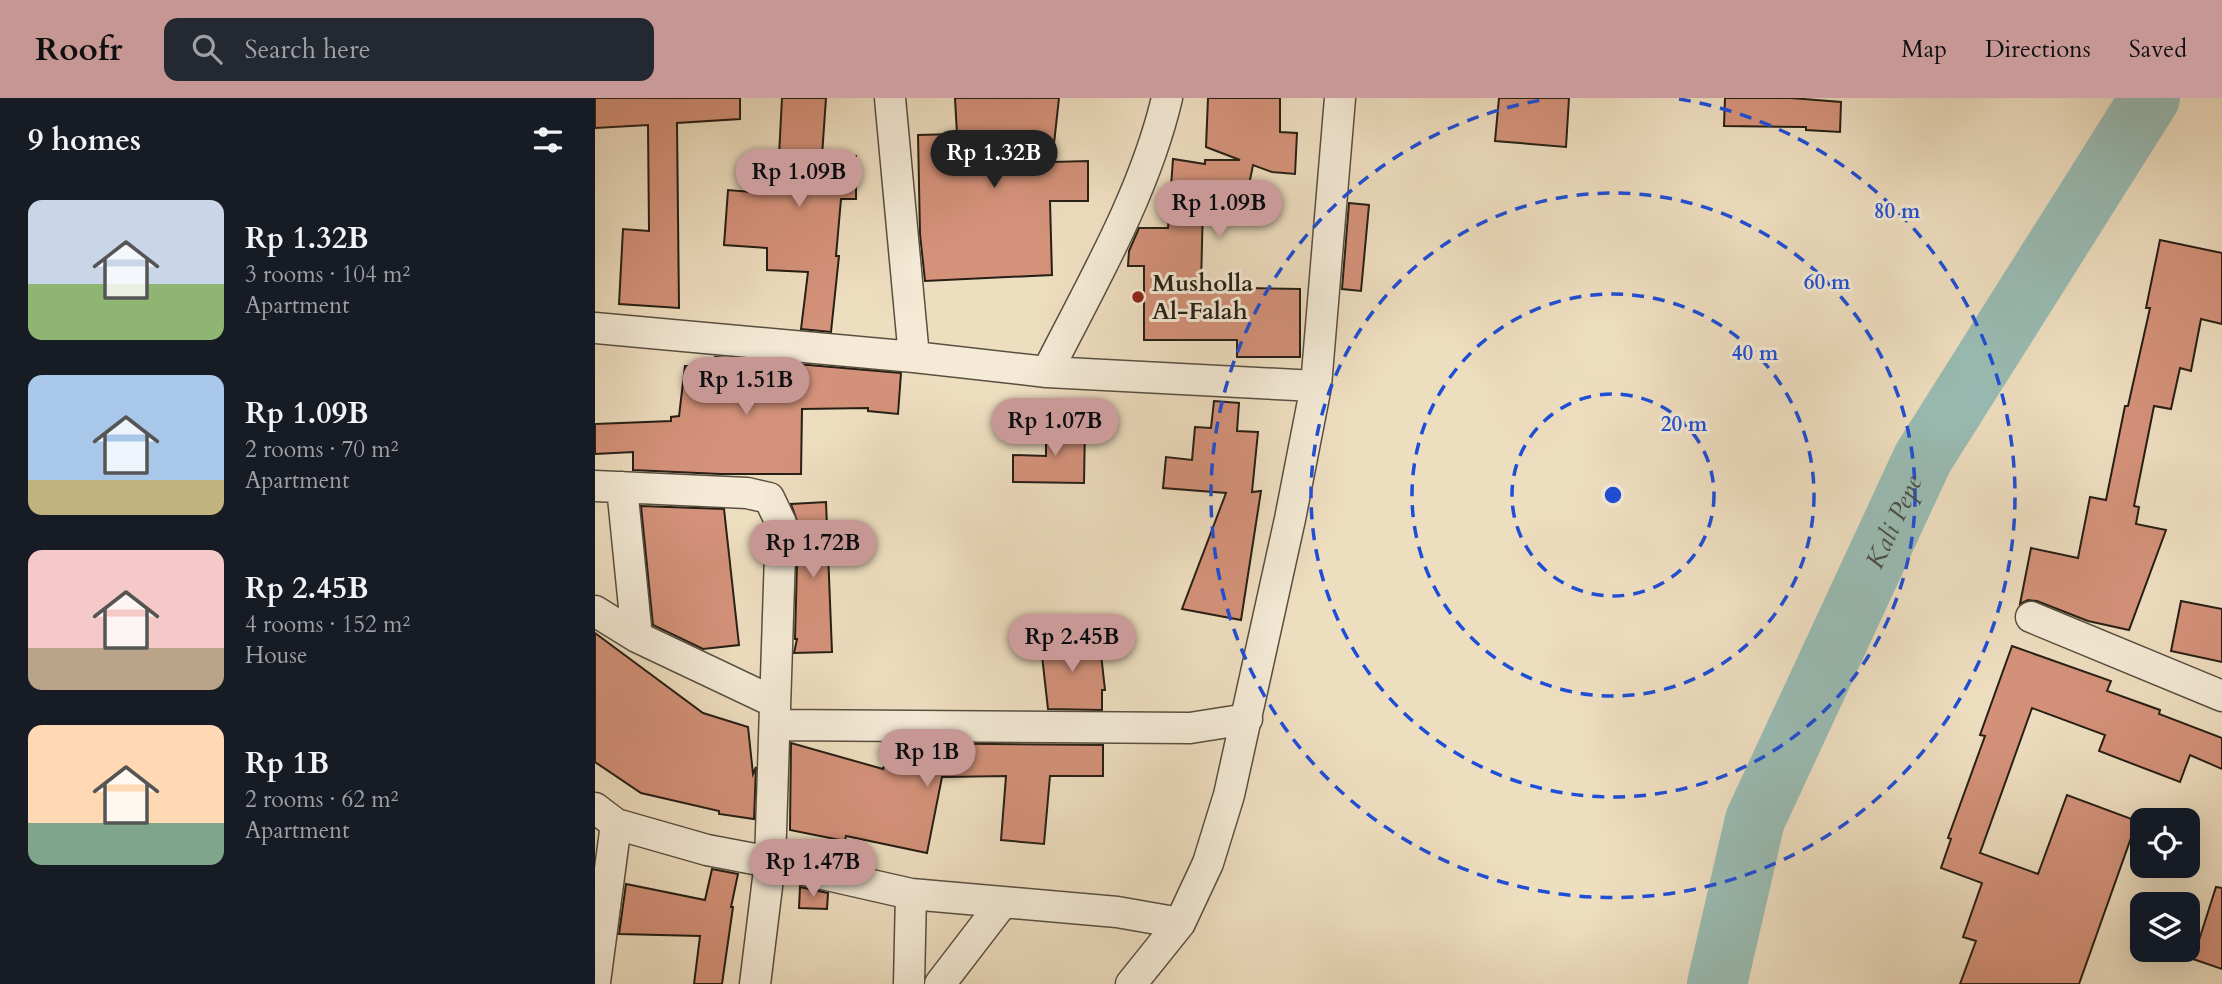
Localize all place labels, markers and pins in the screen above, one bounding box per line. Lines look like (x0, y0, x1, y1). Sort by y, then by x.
pin: Rp 1.32B (922, 130, 1066, 190)
pin: Rp 1.09B (727, 150, 871, 209)
pin: Rp 1.09B (1147, 180, 1291, 240)
place label: Musholla Al-Falah (1152, 267, 1253, 328)
marker: Musholla Al-Falah (1130, 289, 1146, 305)
pin: Rp 1.51B (674, 358, 818, 417)
pin: Rp 1.07B (983, 398, 1127, 458)
centre of rings (1601, 483, 1625, 507)
pin: Rp 1.72B (741, 520, 885, 580)
pin: Rp 2.45B (1000, 614, 1144, 674)
pin: Rp 1B (878, 730, 976, 789)
pin: Rp 1.47B (741, 840, 885, 899)

